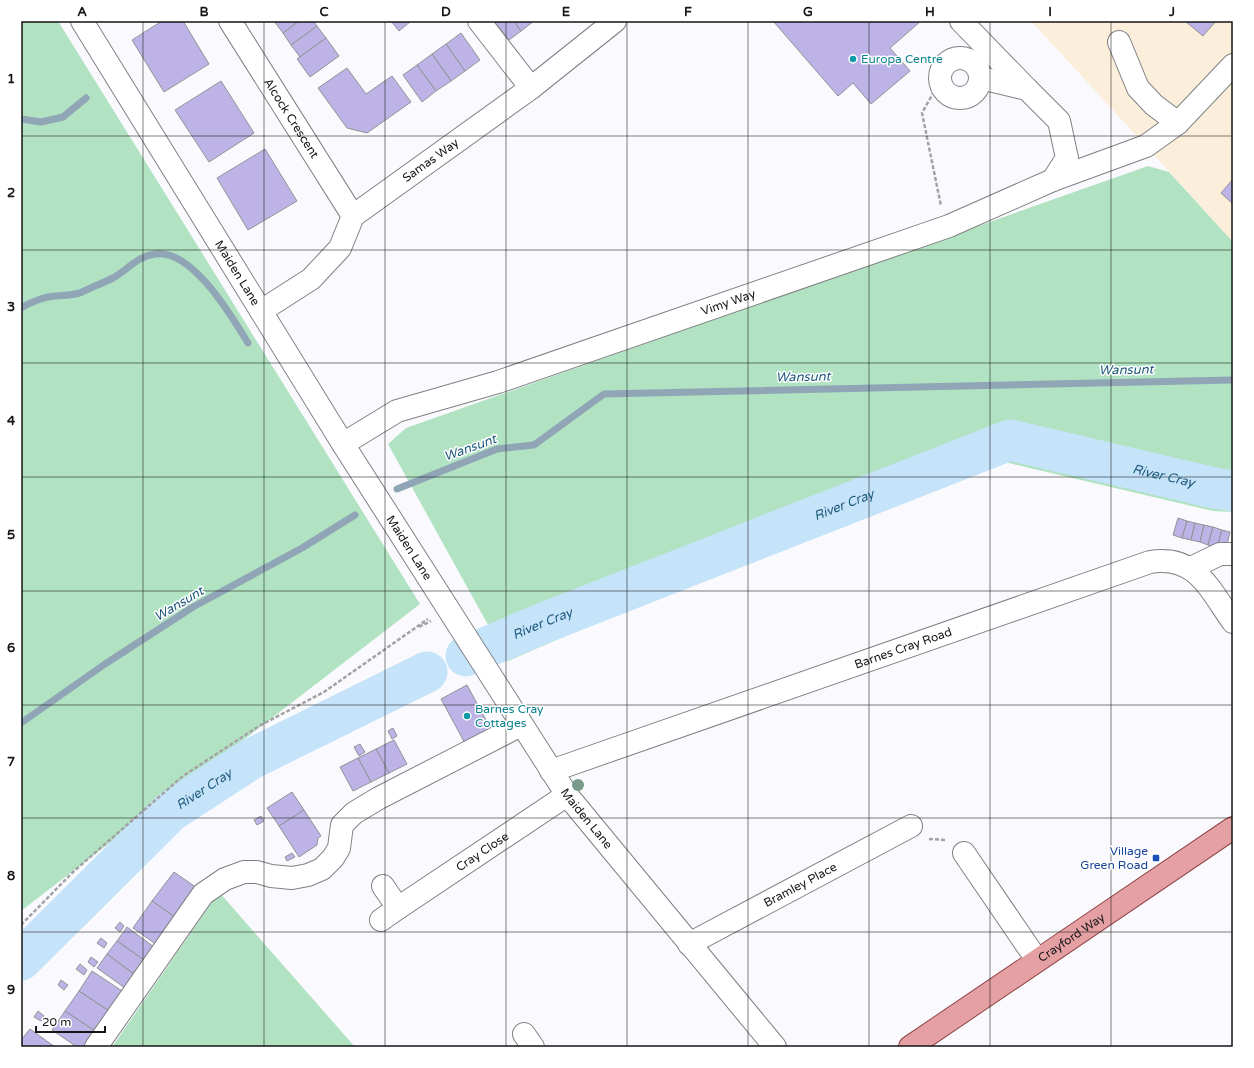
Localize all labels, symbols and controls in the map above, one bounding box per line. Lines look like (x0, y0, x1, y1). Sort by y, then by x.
text: A (77, 4, 87, 20)
text: B (199, 4, 209, 20)
text: C (319, 4, 329, 20)
text: D (441, 4, 451, 20)
text: E (562, 4, 570, 20)
text: F (684, 4, 692, 20)
text: G (803, 4, 813, 20)
text: H (925, 4, 935, 20)
text: I (1048, 4, 1052, 20)
text: J (1168, 4, 1175, 20)
place label: Europa Centre (861, 52, 943, 66)
marker: Europa Centre (848, 54, 858, 64)
text: 1 (7, 71, 15, 87)
street label: Alcock Crescent (261, 76, 322, 161)
street label: Samas Way (400, 135, 462, 185)
text: 2 (7, 185, 15, 201)
street label: Maiden Lane (212, 238, 263, 308)
street label: Vimy Way (699, 286, 758, 318)
text: 3 (7, 299, 15, 315)
water label: Wansunt (1098, 361, 1156, 378)
water label: Wansunt (775, 368, 833, 385)
text: 4 (7, 413, 16, 429)
water label: Wansunt (442, 430, 500, 465)
water label: River Cray (1131, 461, 1198, 492)
water label: River Cray (812, 485, 878, 524)
street label: Maiden Lane (383, 513, 435, 583)
text: 5 (7, 527, 15, 543)
water label: Wansunt (151, 582, 208, 625)
water label: River Cray (510, 604, 577, 643)
street label: Barnes Cray Road (853, 625, 954, 672)
text: 6 (7, 640, 15, 656)
place label: Barnes Cray Cottages (475, 702, 544, 730)
marker: Barnes Cray Cottages (462, 711, 472, 721)
text: 7 (7, 754, 15, 770)
water label: River Cray (173, 764, 237, 813)
street label: Maiden Lane (558, 786, 616, 852)
street label: Cray Close (453, 829, 511, 874)
place label: Village Green Road (1080, 844, 1148, 872)
marker: Village Green Road (1151, 853, 1161, 863)
street label: Bramley Place (761, 860, 839, 910)
text: 8 (7, 868, 15, 884)
street label: Crayford Way (1035, 910, 1108, 965)
text: 9 (7, 982, 15, 998)
scale bar (36, 1008, 105, 1034)
text: 20 m (42, 1015, 71, 1029)

